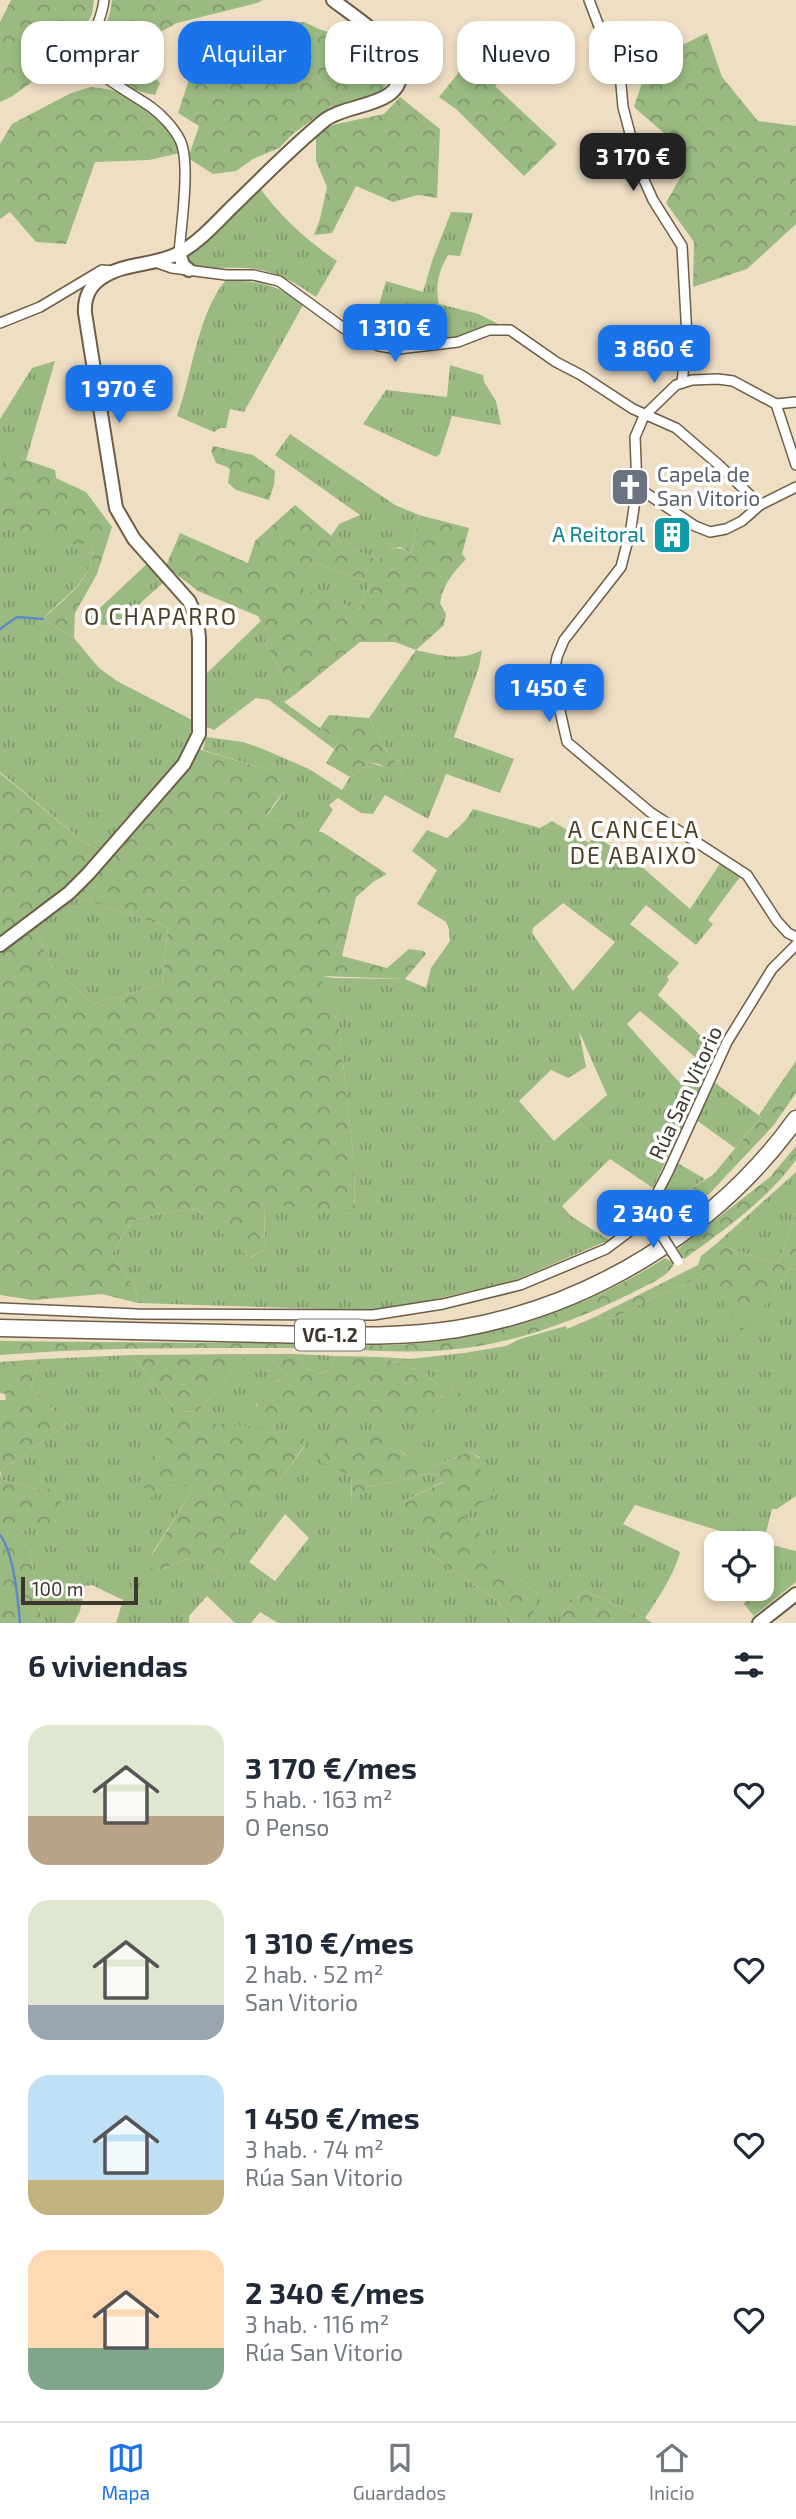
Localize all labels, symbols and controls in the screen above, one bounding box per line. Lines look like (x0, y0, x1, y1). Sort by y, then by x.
chip: Comprar (21, 21, 164, 84)
chip: Alquilar (178, 21, 311, 84)
chip: Filtros (325, 21, 443, 84)
chip: Nuevo (457, 21, 575, 84)
chip: Piso (589, 21, 683, 84)
pin: 3 170 € (568, 134, 698, 193)
text: 3 170 € (596, 142, 670, 170)
pin: 1 310 € (330, 304, 460, 364)
text: 1 310 € (359, 313, 431, 341)
pin: 3 860 € (589, 326, 719, 385)
text: 3 860 € (614, 334, 694, 362)
pin: 1 970 € (54, 366, 184, 425)
text: 1 970 € (82, 374, 156, 402)
place label: Capela de San Vitorio (657, 461, 760, 510)
church icon: Capela de San Vitorio (609, 466, 651, 508)
building icon: A Reitoral (651, 514, 693, 556)
place label: A Reitoral (552, 521, 646, 546)
district label: O CHAPARRO (84, 602, 238, 630)
pin: 1 450 € (484, 664, 614, 724)
text: 1 450 € (511, 673, 587, 701)
district label: A CANCELA DE ABAIXO (568, 815, 700, 869)
street label: Rúa San Vitorio (643, 1022, 726, 1163)
pin: 2 340 € (588, 1190, 718, 1250)
text: 2 340 € (613, 1199, 693, 1227)
road number: VG-1.2 (295, 1320, 365, 1350)
map controls (704, 1531, 774, 1601)
button: locate (704, 1531, 774, 1601)
scale bar (21, 1574, 138, 1606)
text: 100 m (32, 1577, 83, 1600)
icon: filters (730, 1646, 768, 1684)
text: 6 viviendas (28, 1647, 188, 1683)
text: 3 170 €/mes (245, 1749, 417, 1785)
icon: home (84, 1753, 168, 1837)
icon: heart (730, 1776, 768, 1814)
text: 5 hab. · 163 m² (245, 1785, 392, 1813)
text: O Penso (245, 1813, 329, 1841)
text: 1 310 €/mes (245, 1924, 414, 1960)
icon: home (84, 1928, 168, 2012)
icon: heart (730, 1951, 768, 1989)
text: 2 hab. · 52 m² (245, 1960, 383, 1988)
text: San Vitorio (245, 1988, 358, 2016)
text: 1 450 €/mes (245, 2099, 420, 2135)
icon: home (84, 2103, 168, 2187)
icon: heart (730, 2126, 768, 2164)
text: 3 hab. · 74 m² (245, 2135, 384, 2163)
text: Rúa San Vitorio (245, 2163, 403, 2191)
text: 2 340 €/mes (245, 2274, 425, 2310)
icon: home (84, 2278, 168, 2362)
icon: heart (730, 2301, 768, 2339)
text: 3 hab. · 116 m² (245, 2310, 389, 2338)
text: Rúa San Vitorio (245, 2338, 403, 2366)
tab: Mapa (101, 2439, 150, 2504)
tab: Guardados (353, 2439, 446, 2504)
tab: Inicio (649, 2439, 695, 2504)

